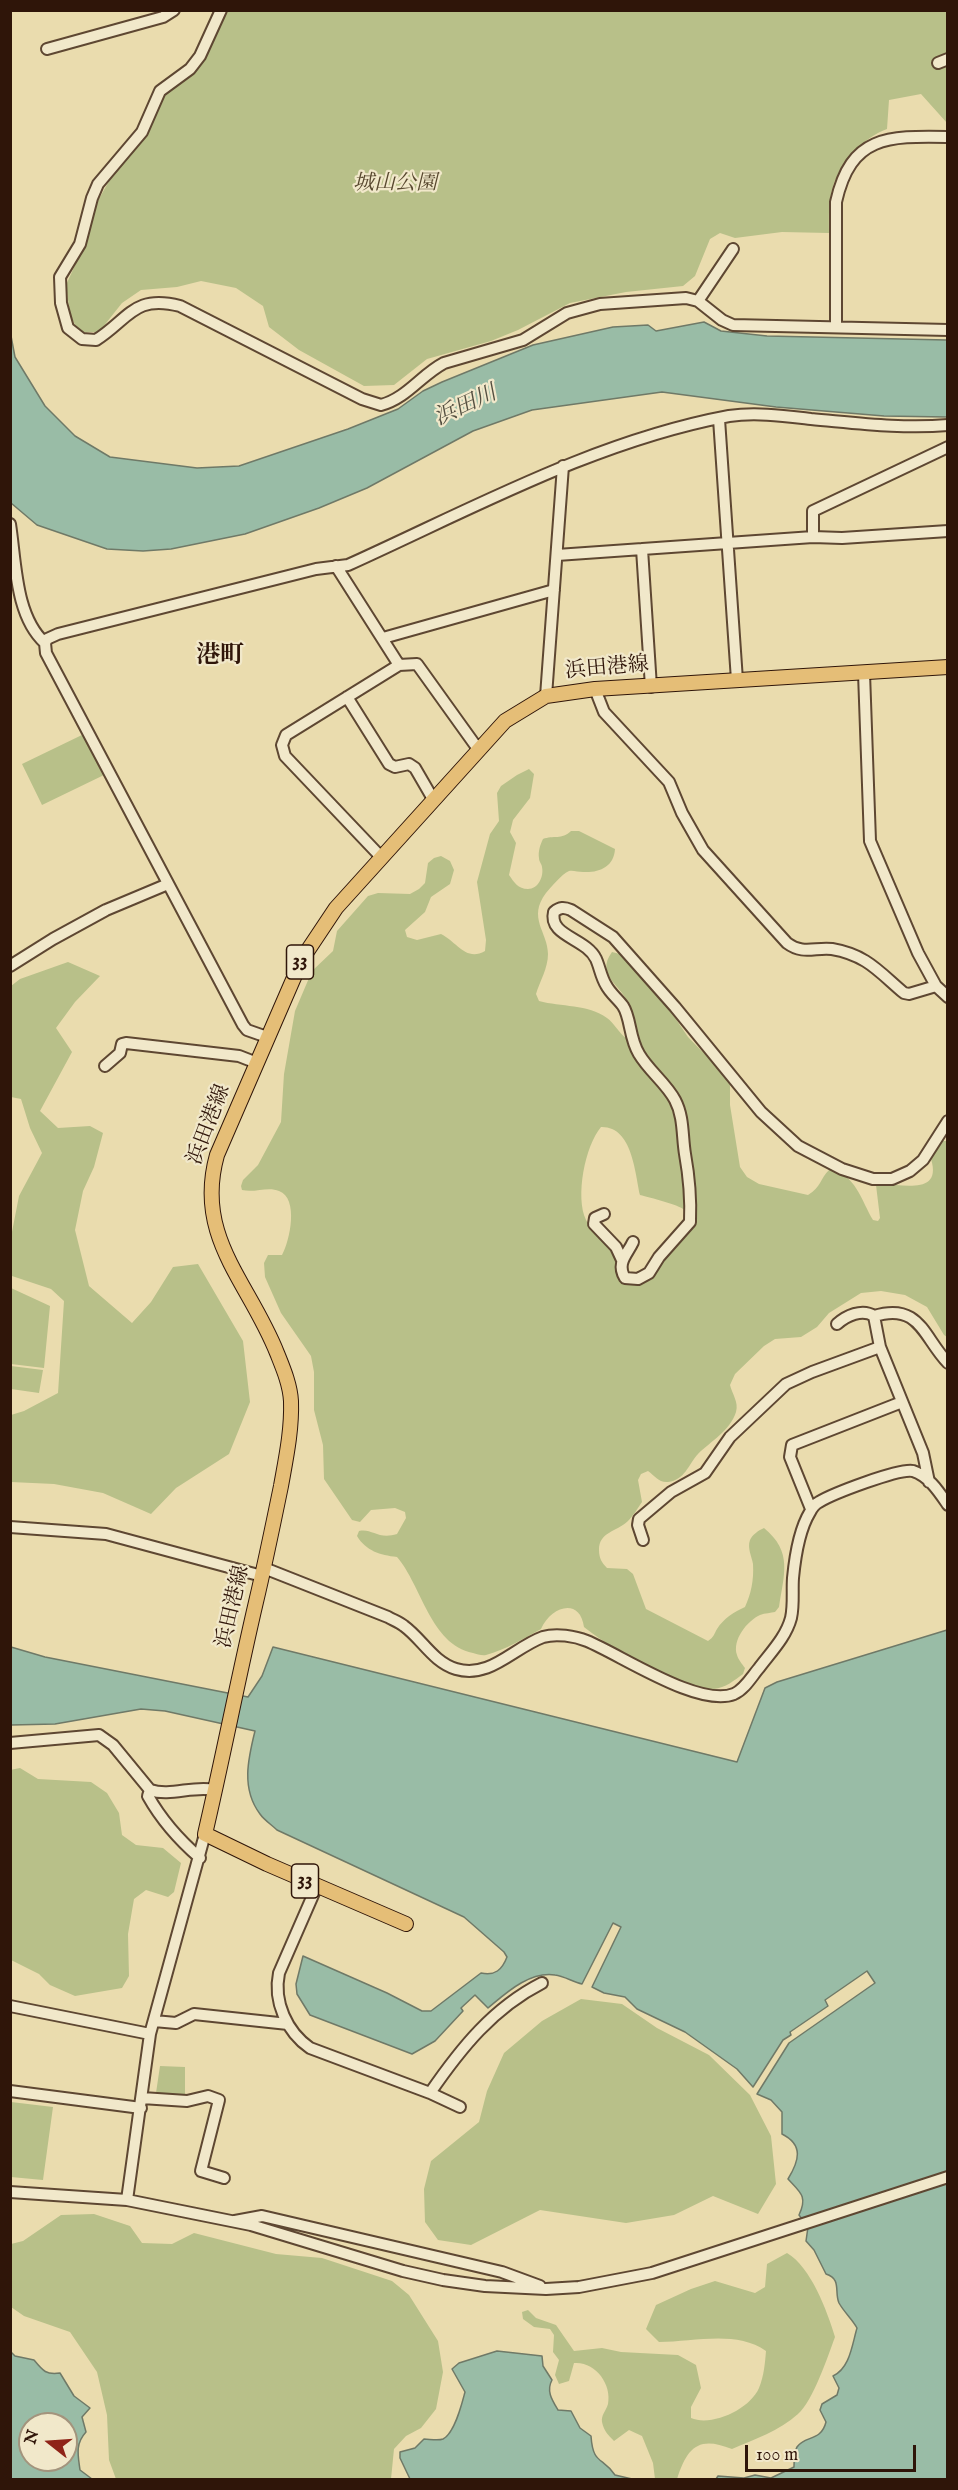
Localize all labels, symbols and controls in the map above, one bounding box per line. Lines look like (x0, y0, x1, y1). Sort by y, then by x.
park label: 城山公園 (353, 172, 437, 198)
water label: 浜田川 (431, 381, 501, 433)
district label: 港町 (196, 643, 244, 671)
street label: 浜田港線 (564, 653, 650, 685)
road number: 33 (286, 945, 314, 979)
street label: 浜田港線 (183, 1081, 237, 1169)
street label: 浜田港線 (212, 1563, 256, 1651)
road number: 33 (292, 1864, 318, 1898)
north arrow (18, 2412, 78, 2472)
text: N (21, 2428, 44, 2447)
scale bar (748, 2433, 919, 2471)
text: 100 m (756, 2444, 798, 2467)

